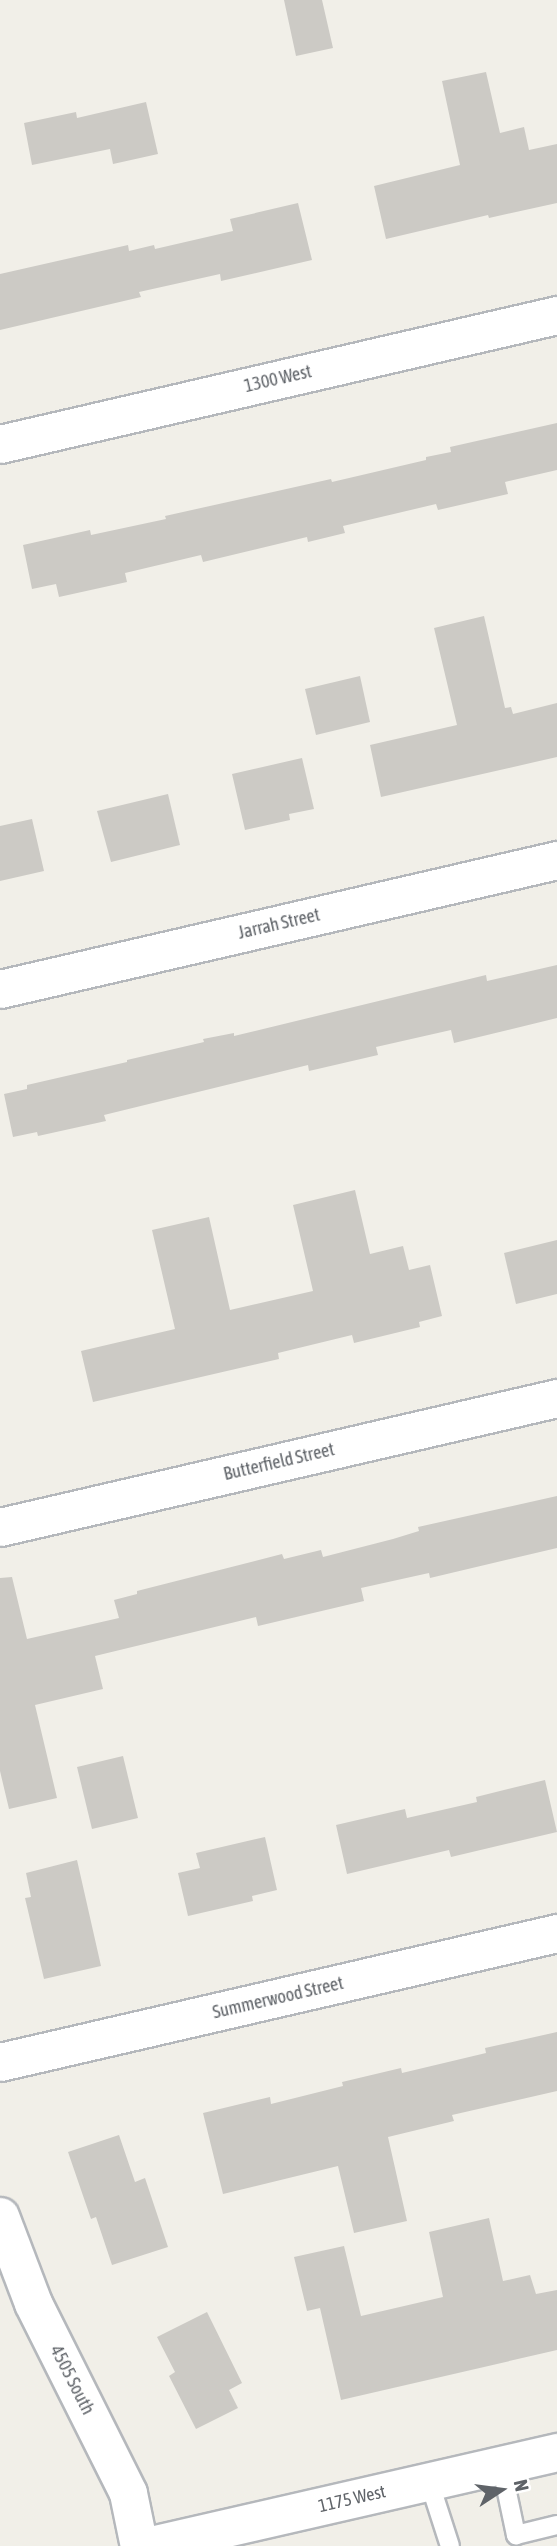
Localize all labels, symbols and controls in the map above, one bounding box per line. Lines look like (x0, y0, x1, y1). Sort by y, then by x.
street label: 1300 West (242, 361, 314, 397)
street label: Jarrah Street (236, 904, 322, 944)
street label: Butterfield Street (221, 1439, 337, 1485)
street label: Summerwood Street (210, 1972, 346, 2024)
street label: 4505 South (45, 2342, 99, 2418)
north arrow (466, 2455, 536, 2525)
text: N (509, 2477, 533, 2493)
street label: 1175 West (316, 2481, 388, 2517)

